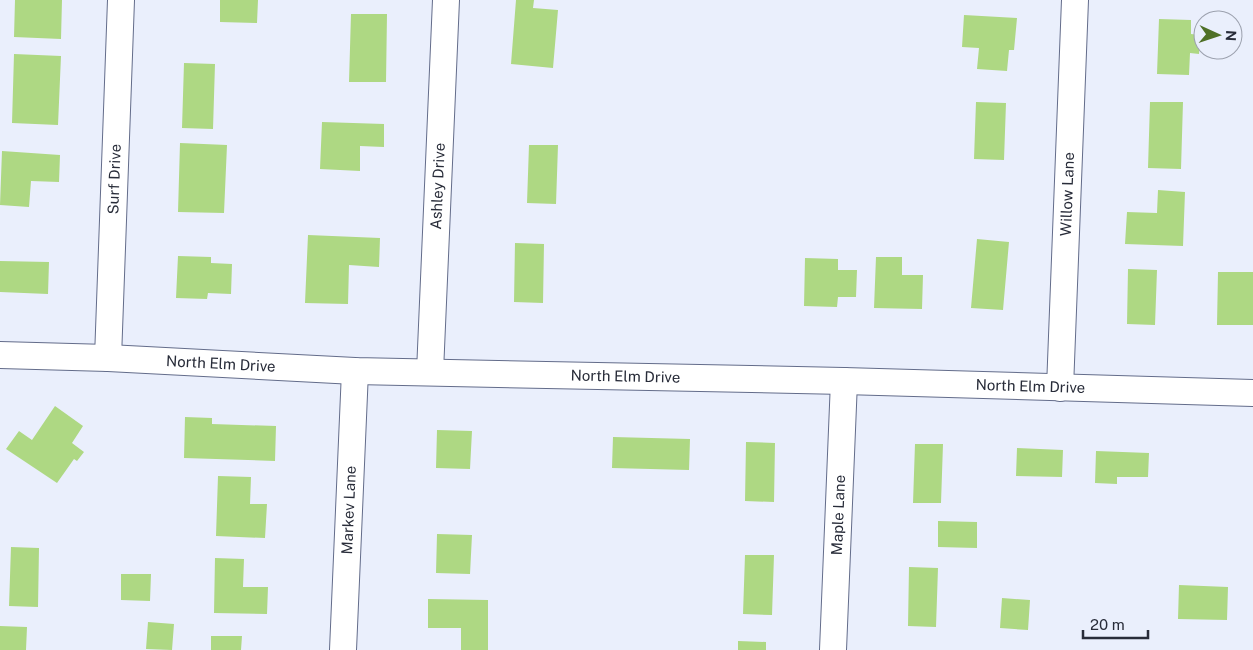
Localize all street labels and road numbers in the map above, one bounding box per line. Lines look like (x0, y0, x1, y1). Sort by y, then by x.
street label: Ashley Drive (427, 142, 448, 230)
street label: Surf Drive (104, 144, 124, 215)
street label: Willow Lane (1057, 152, 1077, 237)
street label: North Elm Drive (166, 352, 276, 375)
street label: North Elm Drive (571, 366, 681, 386)
street label: North Elm Drive (975, 376, 1086, 396)
street label: Markev Lane (338, 465, 359, 555)
street label: Maple Lane (828, 474, 848, 556)

